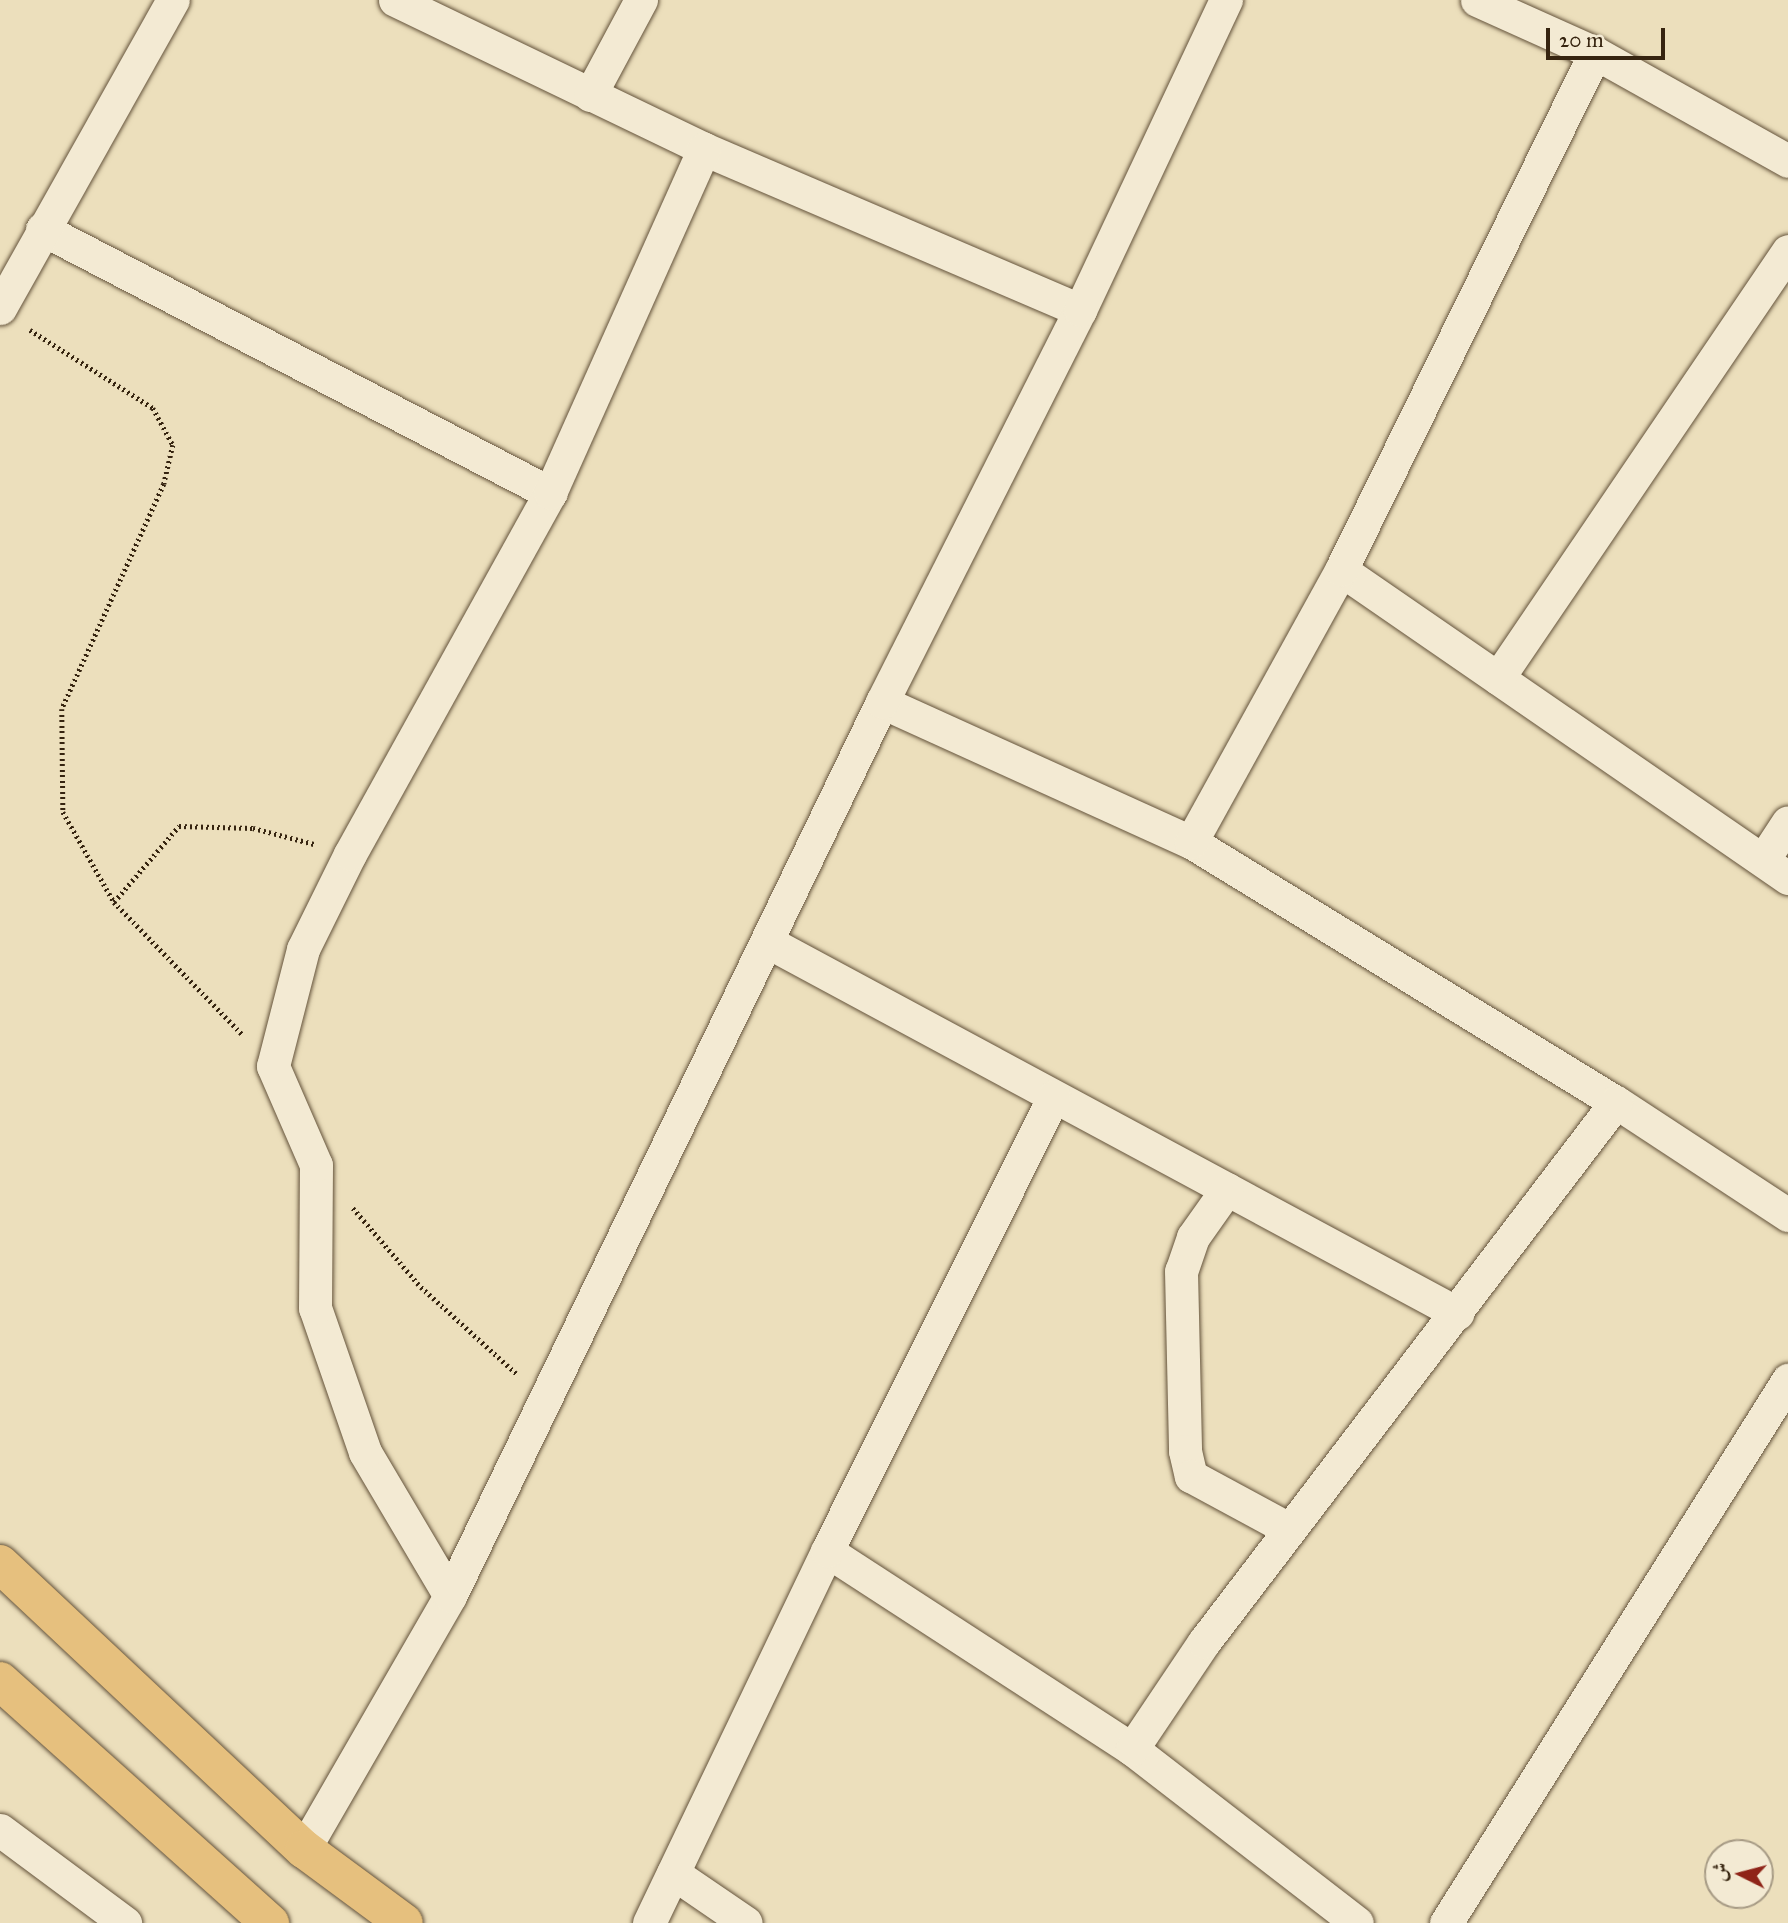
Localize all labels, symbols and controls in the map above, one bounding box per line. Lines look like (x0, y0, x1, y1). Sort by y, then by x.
scale bar (1550, 14, 1669, 58)
text: 20 m (1559, 27, 1604, 53)
north arrow (1704, 1839, 1774, 1909)
text: ش (1707, 1861, 1732, 1883)

